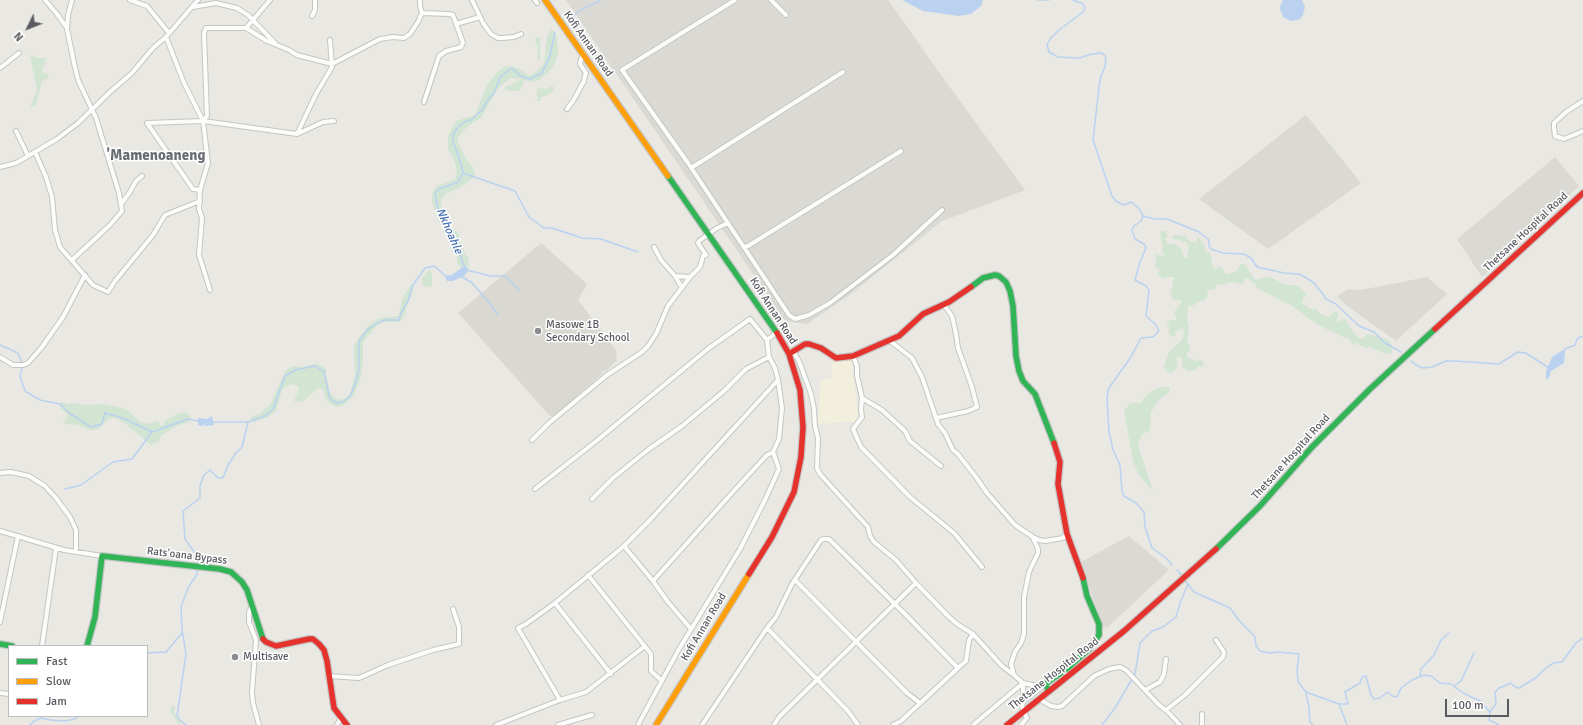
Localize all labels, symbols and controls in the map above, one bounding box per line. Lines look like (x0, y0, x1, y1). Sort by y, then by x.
north arrow (8, 8, 48, 48)
street label: Kofi Annan Road (560, 9, 616, 79)
text: N (11, 29, 26, 44)
district label: 'Mamenoaneng (107, 147, 205, 165)
street label: Thetsane Hospital Road (1481, 190, 1571, 274)
water label: Nkhoahle (432, 206, 466, 256)
street label: Kofi Annan Road (746, 275, 800, 347)
place label: Masowe 1B Secondary School (546, 318, 630, 344)
marker: Masowe 1B Secondary School (533, 326, 543, 336)
street label: Thetsane Hospital Road (1249, 412, 1333, 502)
street label: Rats'oana Bypass (146, 545, 228, 567)
street label: Kofi Annan Road (678, 591, 730, 663)
street label: Thetsane Hospital Road (1006, 635, 1102, 713)
legend (8, 645, 148, 717)
place label: Multisave (243, 650, 288, 664)
marker: Multisave (230, 652, 240, 662)
text: Fast (46, 654, 67, 669)
text: Slow (46, 674, 71, 689)
scale bar (1447, 691, 1511, 717)
text: Jam (46, 694, 67, 709)
text: 100 m (1452, 698, 1484, 713)

